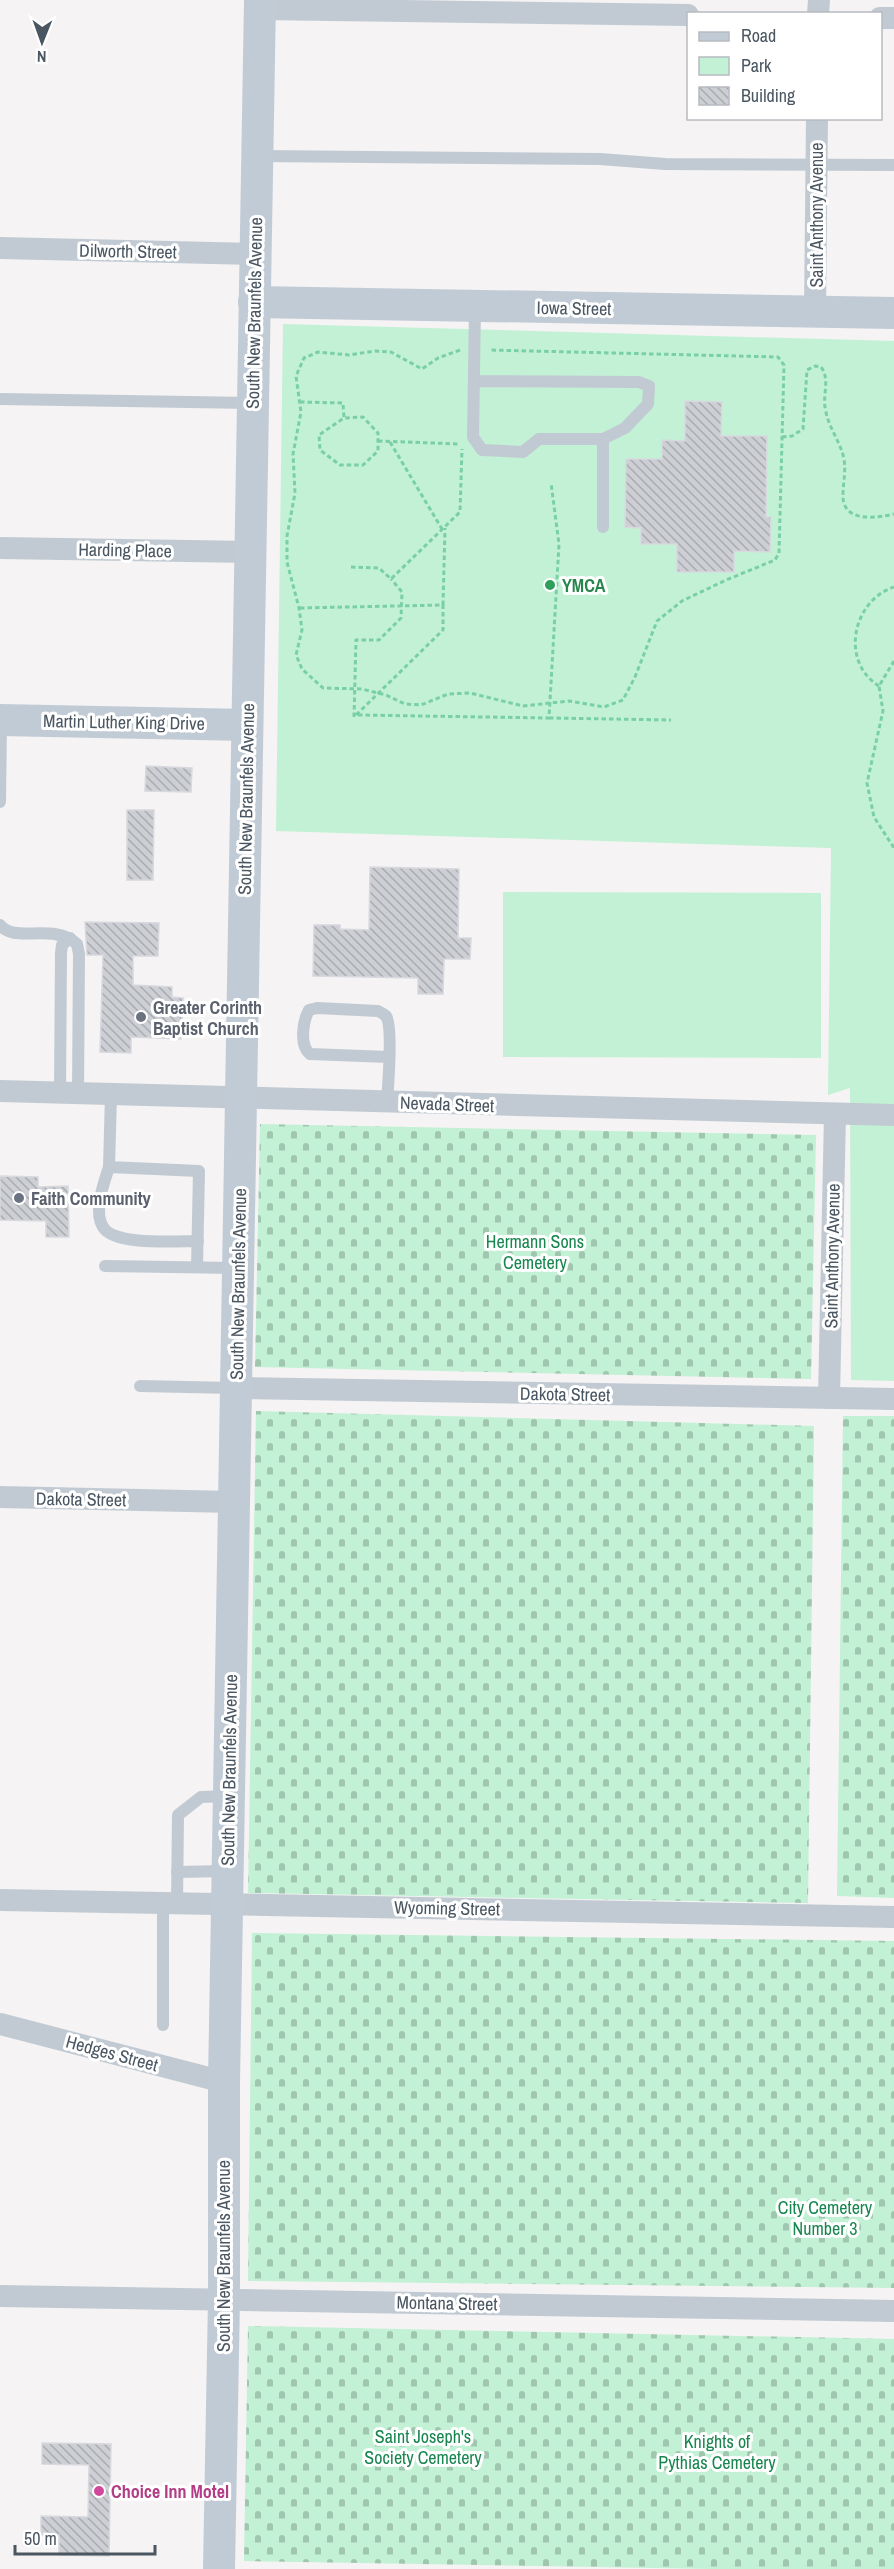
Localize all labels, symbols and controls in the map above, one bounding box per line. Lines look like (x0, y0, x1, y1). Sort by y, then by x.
north arrow (12, 12, 72, 72)
legend (687, 12, 882, 120)
text: Road (741, 23, 776, 48)
text: N (37, 46, 47, 68)
text: Park (741, 53, 772, 78)
text: Building (741, 83, 796, 108)
street label: Saint Anthony Avenue (804, 142, 829, 288)
street label: South New Braunfels Avenue (240, 217, 268, 409)
street label: Dilworth Street (79, 238, 177, 264)
street label: Iowa Street (536, 295, 612, 321)
street label: Harding Place (78, 537, 172, 563)
place label: YMCA (562, 573, 606, 598)
marker: YMCA (543, 578, 557, 592)
street label: South New Braunfels Avenue (232, 703, 260, 895)
street label: Martin Luther King Drive (43, 708, 205, 736)
place label: Greater Corinth Baptist Church (153, 995, 262, 1041)
marker: Greater Corinth Baptist Church (134, 1010, 148, 1024)
street label: Nevada Street (399, 1090, 495, 1118)
street label: Saint Anthony Avenue (818, 1183, 846, 1329)
place label: Faith Community (31, 1186, 152, 1211)
street label: South New Braunfels Avenue (224, 1188, 252, 1380)
marker: Faith Community (12, 1191, 26, 1205)
park label: Hermann Sons Cemetery (486, 1229, 584, 1275)
street label: Dakota Street (520, 1381, 610, 1407)
street label: Dakota Street (36, 1486, 126, 1512)
street label: South New Braunfels Avenue (215, 1674, 243, 1866)
street label: Wyoming Street (394, 1895, 500, 1921)
street label: Hedges Street (63, 2029, 161, 2077)
street label: South New Braunfels Avenue (211, 2160, 236, 2352)
park label: City Cemetery Number 3 (778, 2195, 873, 2241)
street label: Montana Street (396, 2290, 498, 2316)
park label: Saint Joseph's Society Cemetery (364, 2424, 482, 2470)
park label: Knights of Pythias Cemetery (658, 2429, 776, 2475)
place label: Choice Inn Motel (111, 2479, 229, 2504)
marker: Choice Inn Motel (92, 2484, 106, 2498)
scale bar (15, 2518, 154, 2556)
text: 50 m (24, 2526, 57, 2551)

